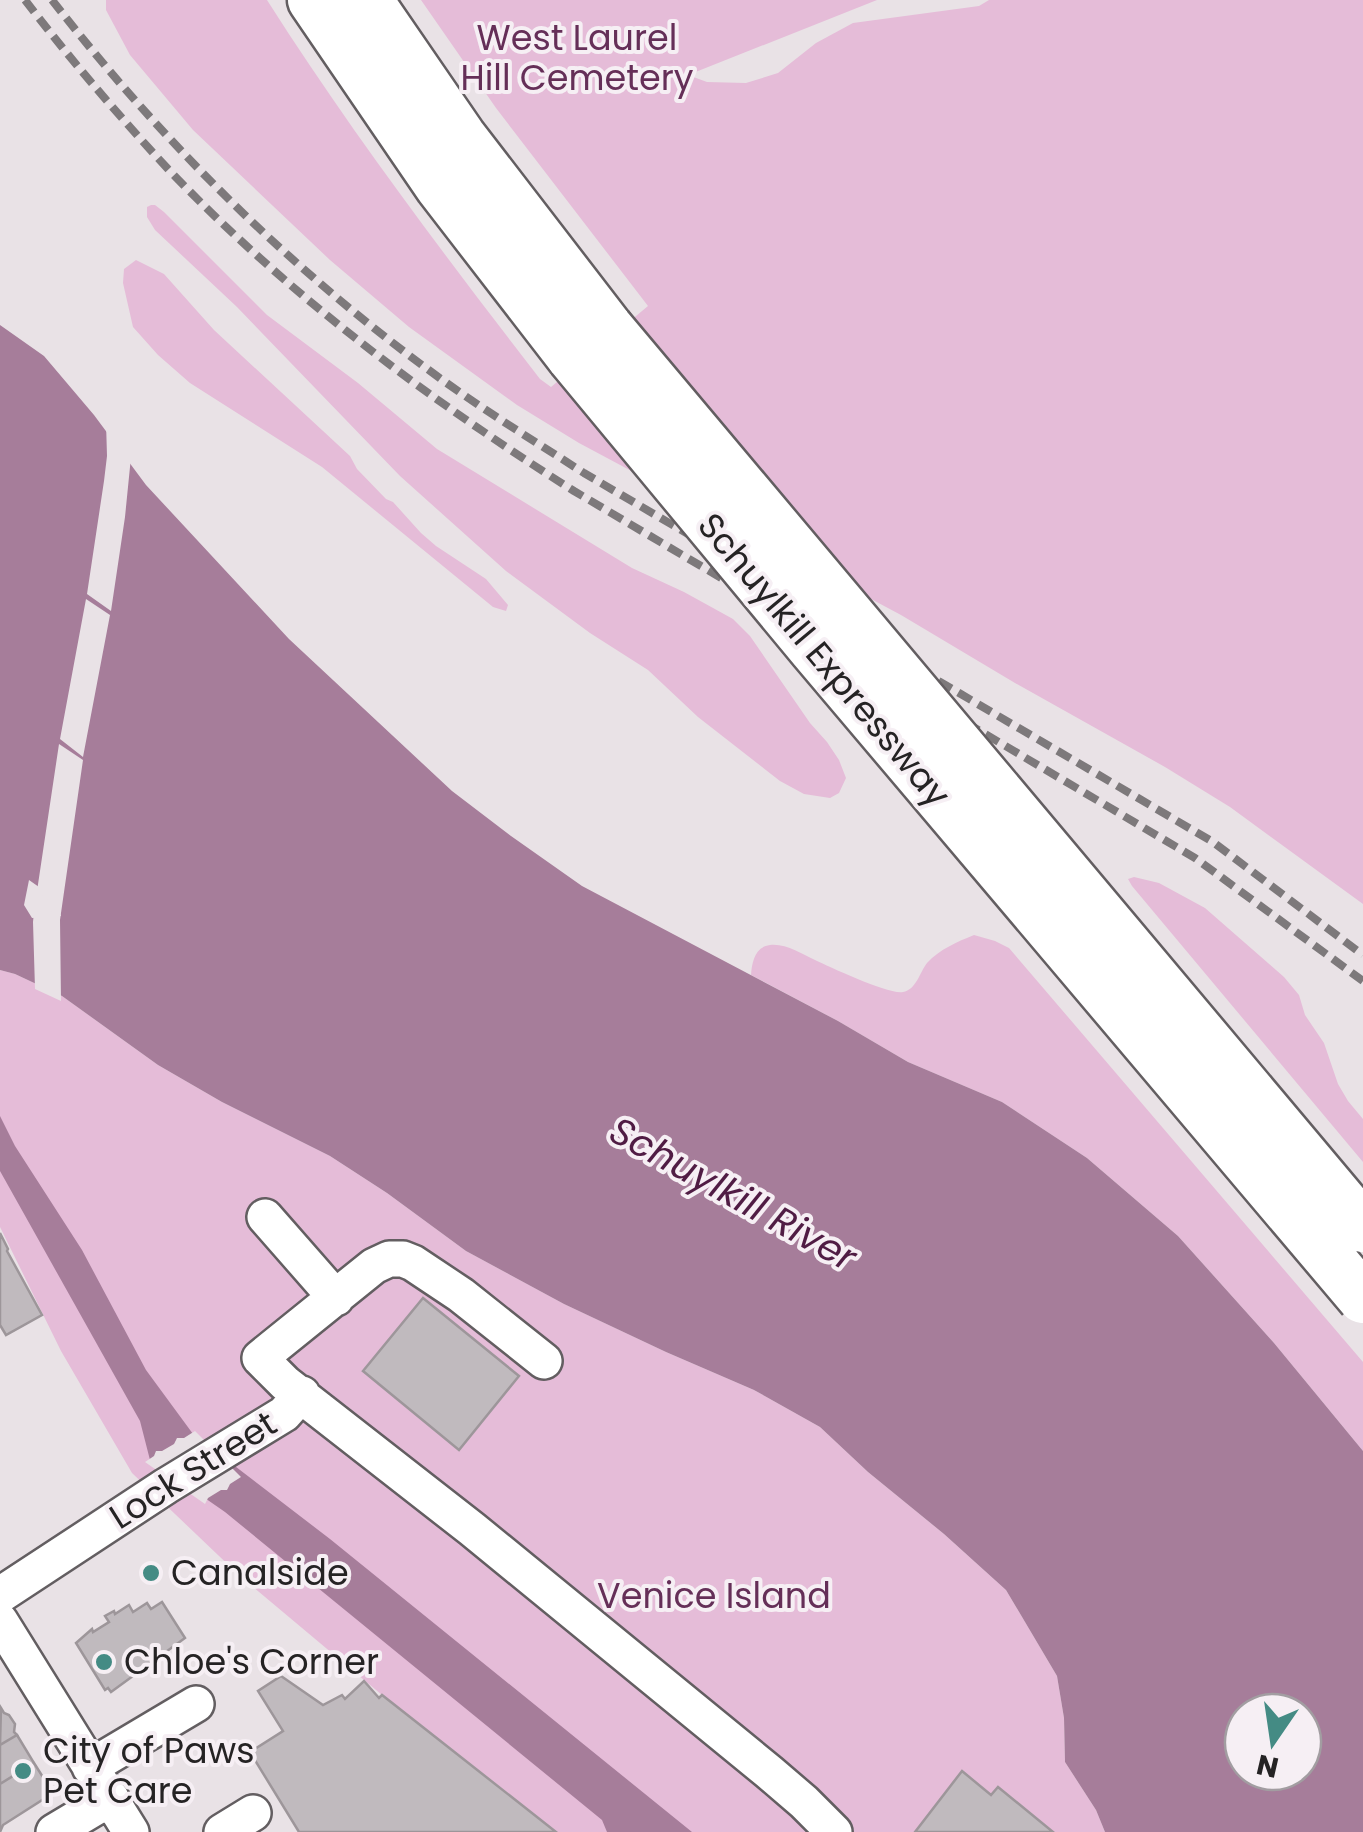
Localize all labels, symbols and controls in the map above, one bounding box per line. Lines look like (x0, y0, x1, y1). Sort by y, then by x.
park label: West Laurel Hill Cemetery (460, 13, 694, 102)
street label: Schuylkill Expressway (687, 502, 962, 817)
water label: Schuylkill River (600, 1104, 867, 1284)
street label: Lock Street (100, 1399, 286, 1540)
place label: Canalside (171, 1548, 349, 1597)
marker: Canalside (140, 1562, 162, 1584)
park label: Venice Island (597, 1571, 831, 1620)
place label: Chloe's Corner (124, 1637, 379, 1686)
marker: Chloe's Corner (93, 1651, 115, 1673)
north arrow (1223, 1692, 1323, 1792)
place label: City of Paws Pet Care (43, 1726, 255, 1815)
text: N (1253, 1745, 1282, 1787)
marker: City of Paws Pet Care (12, 1760, 34, 1782)

